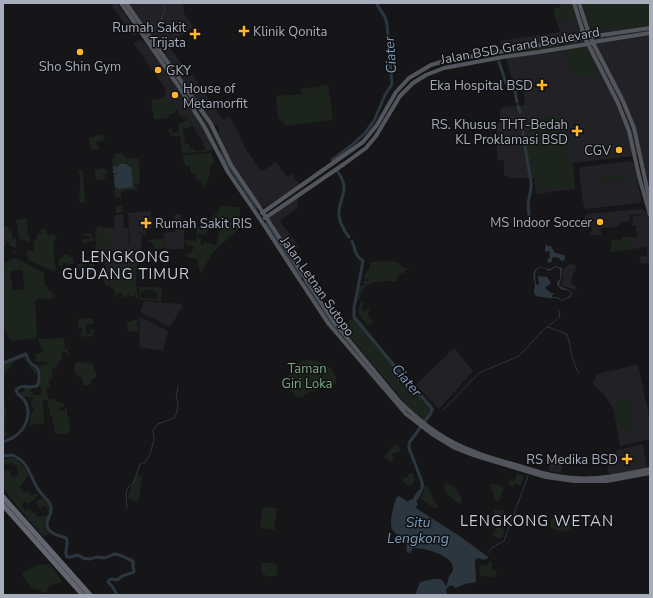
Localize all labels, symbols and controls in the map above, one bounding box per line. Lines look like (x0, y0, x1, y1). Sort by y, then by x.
place label: Rumah Sakit Trijata (112, 19, 186, 52)
place label: Klinik Qonita (253, 23, 327, 41)
street label: Jalan BSD Grand Boulevard (438, 23, 601, 69)
marker: Klinik Qonita (238, 25, 250, 37)
marker: Rumah Sakit Trijata (189, 28, 201, 40)
water label: Ciater (380, 35, 401, 74)
marker: Sho Shin Gym (75, 47, 85, 57)
place label: Sho Shin Gym (39, 58, 121, 76)
place label: GKY (166, 62, 191, 80)
marker: GKY (153, 65, 163, 75)
place label: Eka Hospital BSD (430, 77, 533, 95)
marker: Eka Hospital BSD (536, 79, 548, 91)
place label: House of Metamorfit (183, 80, 248, 113)
marker: House of Metamorfit (170, 90, 180, 100)
place label: RS. Khusus THT-Bedah KL Proklamasi BSD (431, 116, 568, 149)
marker: RS. Khusus THT-Bedah KL Proklamasi BSD (571, 125, 583, 137)
place label: CGV (584, 142, 611, 160)
marker: CGV (614, 145, 624, 155)
place label: MS Indoor Soccer (490, 214, 592, 232)
place label: Rumah Sakit RIS (155, 215, 252, 233)
marker: Rumah Sakit RIS (140, 217, 152, 229)
marker: MS Indoor Soccer (595, 217, 605, 227)
street label: Jalan Letnan Sutopo (275, 232, 358, 340)
district label: LENGKONG GUDANG TIMUR (62, 247, 190, 284)
park label: Taman Giri Loka (281, 360, 333, 393)
water label: Ciater (387, 360, 427, 401)
place label: RS Medika BSD (526, 451, 618, 469)
marker: RS Medika BSD (621, 453, 633, 465)
district label: LENGKONG WETAN (460, 511, 614, 531)
water label: Situ Lengkong (387, 513, 449, 548)

